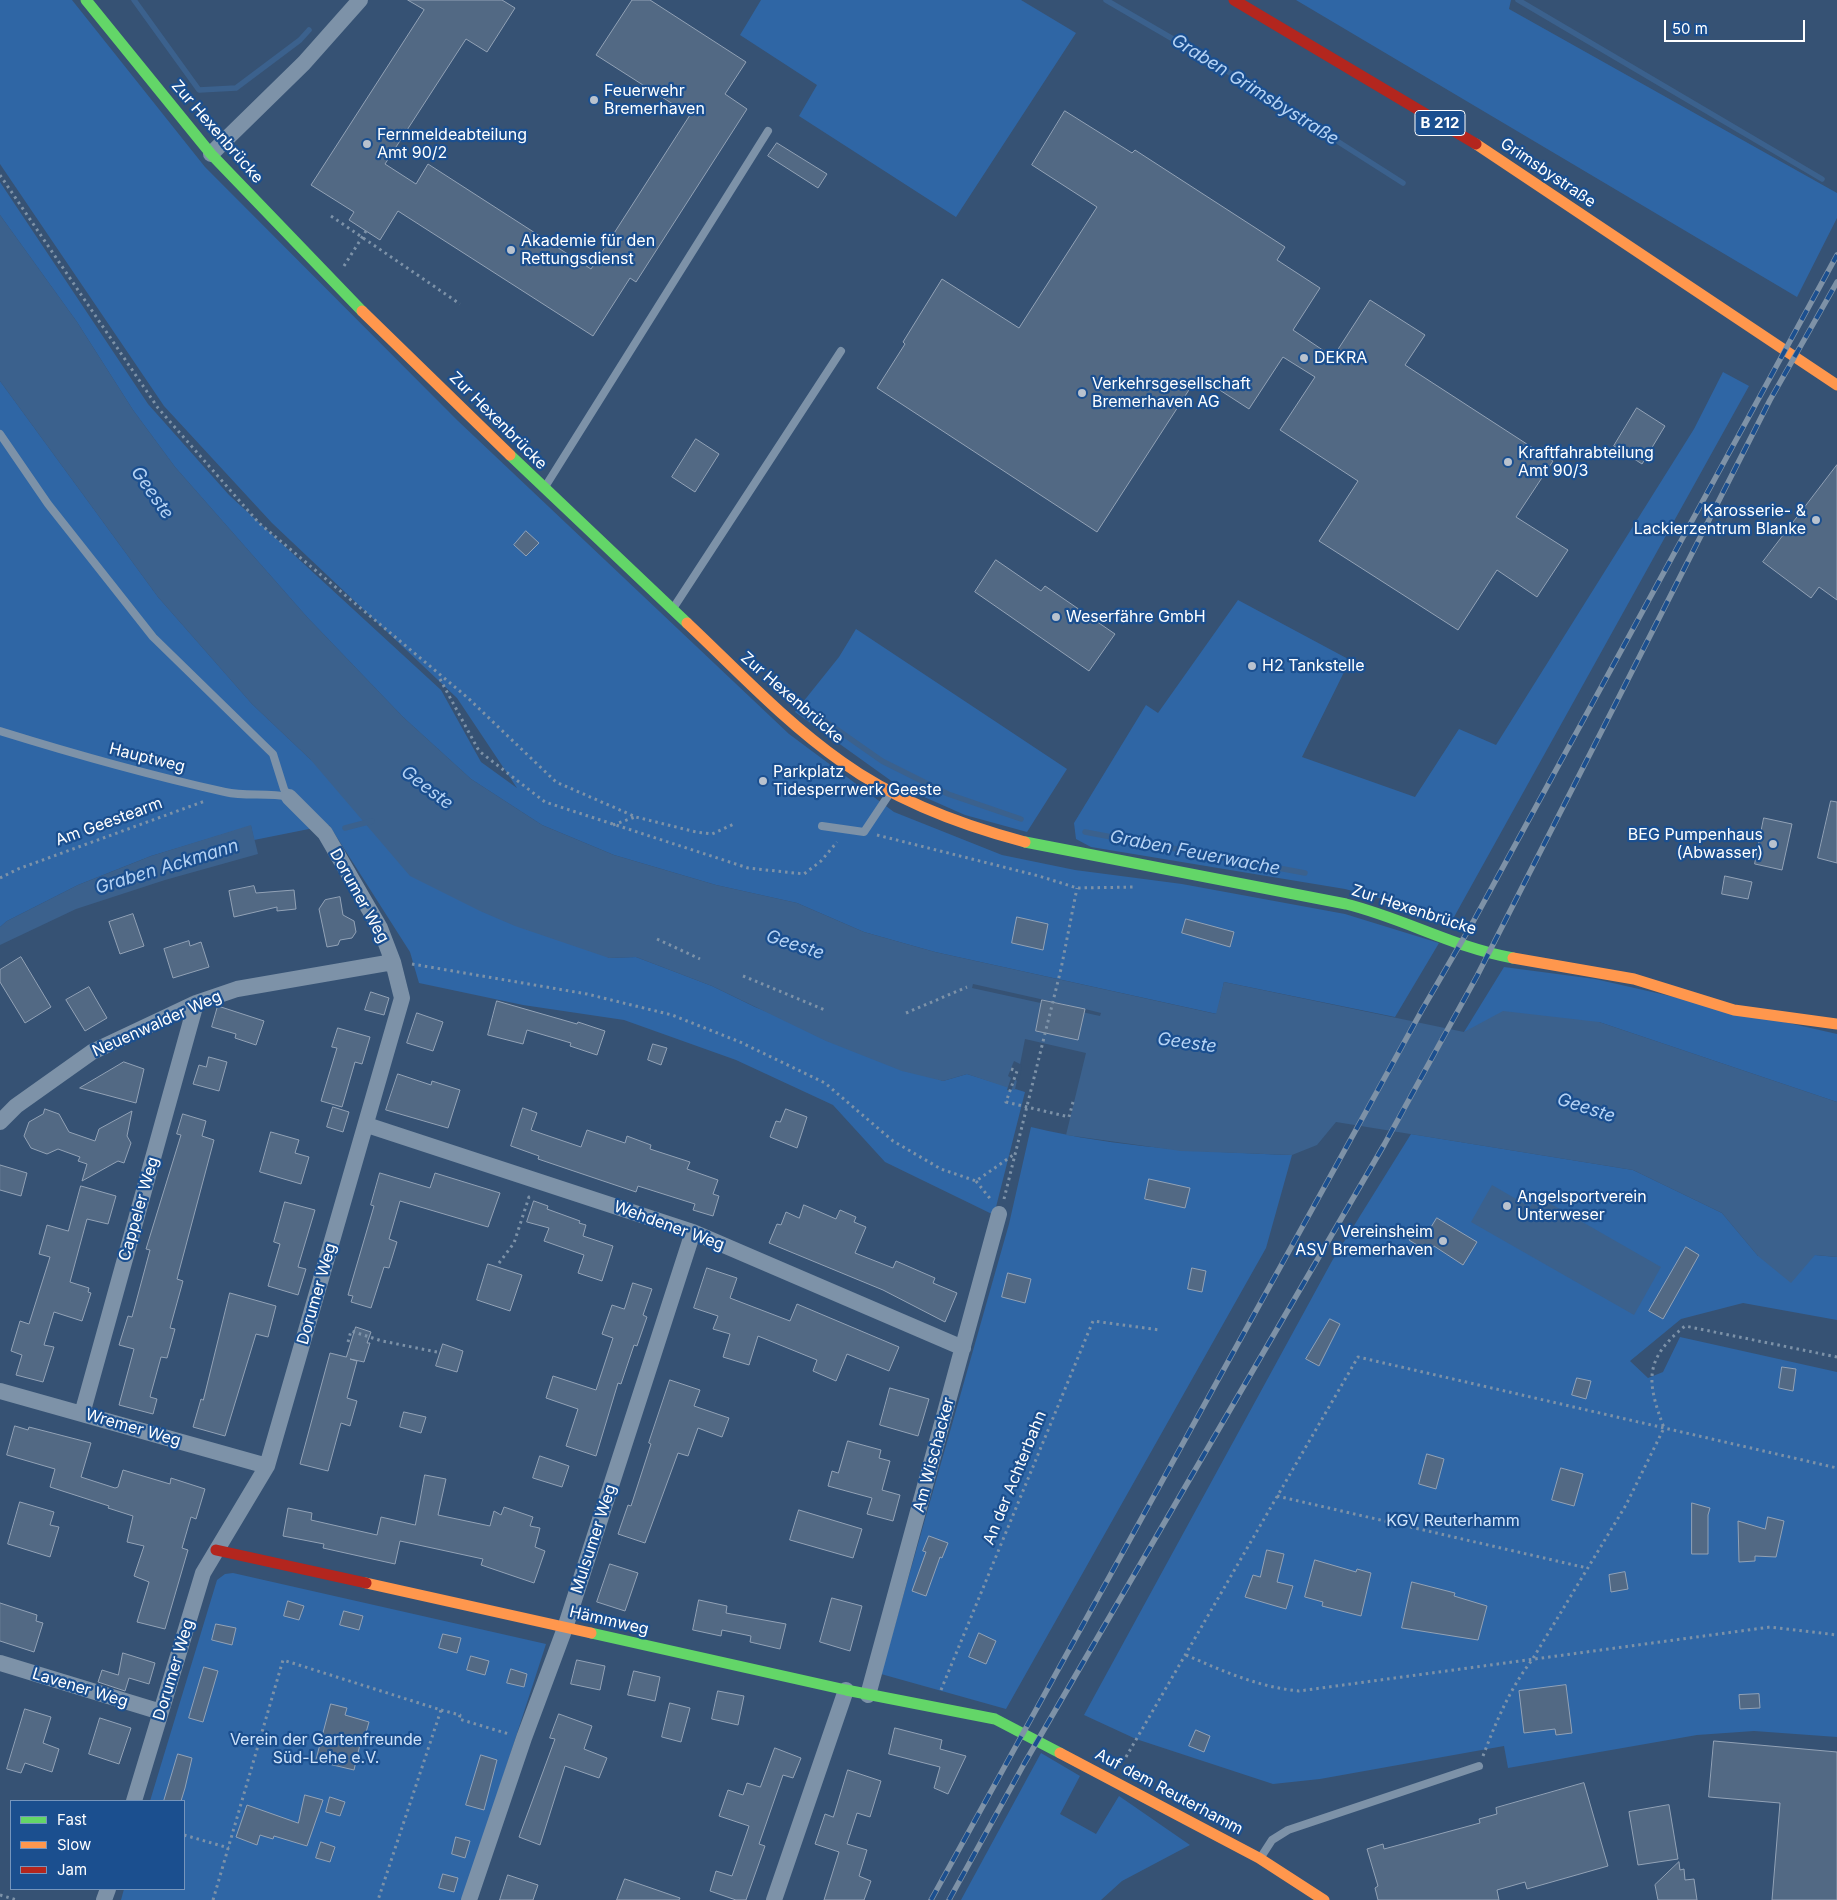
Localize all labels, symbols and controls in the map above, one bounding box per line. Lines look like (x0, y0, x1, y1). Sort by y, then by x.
scale bar (1667, 10, 1808, 42)
text: 50 m (1672, 19, 1708, 38)
water label: Graben Grimsbystraße (1167, 30, 1343, 150)
street label: Zur Hexenbrücke (167, 77, 267, 187)
place label: Feuerwehr Bremerhaven (604, 81, 705, 119)
marker: Feuerwehr Bremerhaven (588, 94, 600, 106)
road number: B 212 (1415, 110, 1465, 136)
place label: Fernmeldeabteilung Amt 90/2 (377, 125, 527, 163)
street label: Grimsbystraße (1497, 134, 1599, 212)
marker: Fernmeldeabteilung Amt 90/2 (361, 138, 373, 150)
place label: Akademie für den Rettungsdienst (521, 231, 655, 269)
marker: Akademie für den Rettungsdienst (505, 244, 517, 256)
place label: DEKRA (1314, 348, 1367, 368)
marker: DEKRA (1298, 352, 1310, 364)
street label: Zur Hexenbrücke (445, 368, 551, 474)
place label: Verkehrsgesellschaft Bremerhaven AG (1092, 374, 1251, 412)
marker: Verkehrsgesellschaft Bremerhaven AG (1076, 387, 1088, 399)
place label: Kraftfahrabteilung Amt 90/3 (1518, 443, 1654, 481)
marker: Kraftfahrabteilung Amt 90/3 (1502, 456, 1514, 468)
water label: Geeste (126, 462, 178, 524)
place label: Karosserie- & Lackierzentrum Blanke (1634, 501, 1806, 539)
marker: Karosserie- & Lackierzentrum Blanke (1810, 514, 1822, 526)
place label: Weserfähre GmbH (1066, 607, 1206, 627)
marker: Weserfähre GmbH (1050, 611, 1062, 623)
street label: Zur Hexenbrücke (737, 648, 847, 748)
place label: H2 Tankstelle (1262, 656, 1364, 676)
marker: H2 Tankstelle (1246, 660, 1258, 672)
street label: Hauptweg (107, 739, 187, 777)
water label: Geeste (397, 761, 457, 815)
place label: Parkplatz Tidesperrwerk Geeste (773, 762, 941, 800)
marker: Parkplatz Tidesperrwerk Geeste (757, 775, 769, 787)
street label: Am Geestearm (53, 794, 165, 850)
place label: BEG Pumpenhaus (Abwasser) (1628, 825, 1763, 863)
water label: Graben Feuerwache (1108, 826, 1282, 880)
water label: Graben Ackmann (93, 835, 241, 899)
marker: BEG Pumpenhaus (Abwasser) (1767, 838, 1779, 850)
street label: Dorumer Weg (325, 846, 393, 946)
street label: Zur Hexenbrücke (1349, 881, 1479, 939)
water label: Geeste (763, 925, 827, 965)
street label: Neuenwalder Weg (89, 987, 225, 1061)
water label: Geeste (1156, 1028, 1218, 1058)
water label: Geeste (1554, 1088, 1618, 1128)
street label: Cappeler Weg (115, 1155, 163, 1263)
place label: Angelsportverein Unterweser (1517, 1187, 1647, 1225)
street label: Wehdener Weg (611, 1197, 727, 1255)
marker: Angelsportverein Unterweser (1501, 1200, 1513, 1212)
place label: Vereinsheim ASV Bremerhaven (1295, 1222, 1433, 1260)
marker: Vereinsheim ASV Bremerhaven (1437, 1235, 1449, 1247)
street label: Dorumer Weg (293, 1241, 341, 1347)
street label: Am Wischacker (909, 1395, 959, 1515)
street label: Wremer Weg (83, 1405, 183, 1451)
street label: An der Achterbahn (979, 1408, 1051, 1548)
street label: Mulsumer Weg (567, 1482, 621, 1596)
park label: KGV Reuterhamm (1386, 1511, 1520, 1531)
street label: Hämmweg (567, 1603, 651, 1639)
street label: Dorumer Weg (150, 1617, 198, 1723)
street label: Lavener Weg (30, 1664, 130, 1712)
park label: Verein der Gartenfreunde Süd-Lehe e.V. (230, 1730, 422, 1768)
street label: Auf dem Reuterhamm (1092, 1745, 1246, 1839)
legend (10, 1800, 185, 1890)
text: Fast (57, 1810, 87, 1829)
text: Slow (57, 1835, 91, 1854)
text: Jam (57, 1860, 87, 1879)

